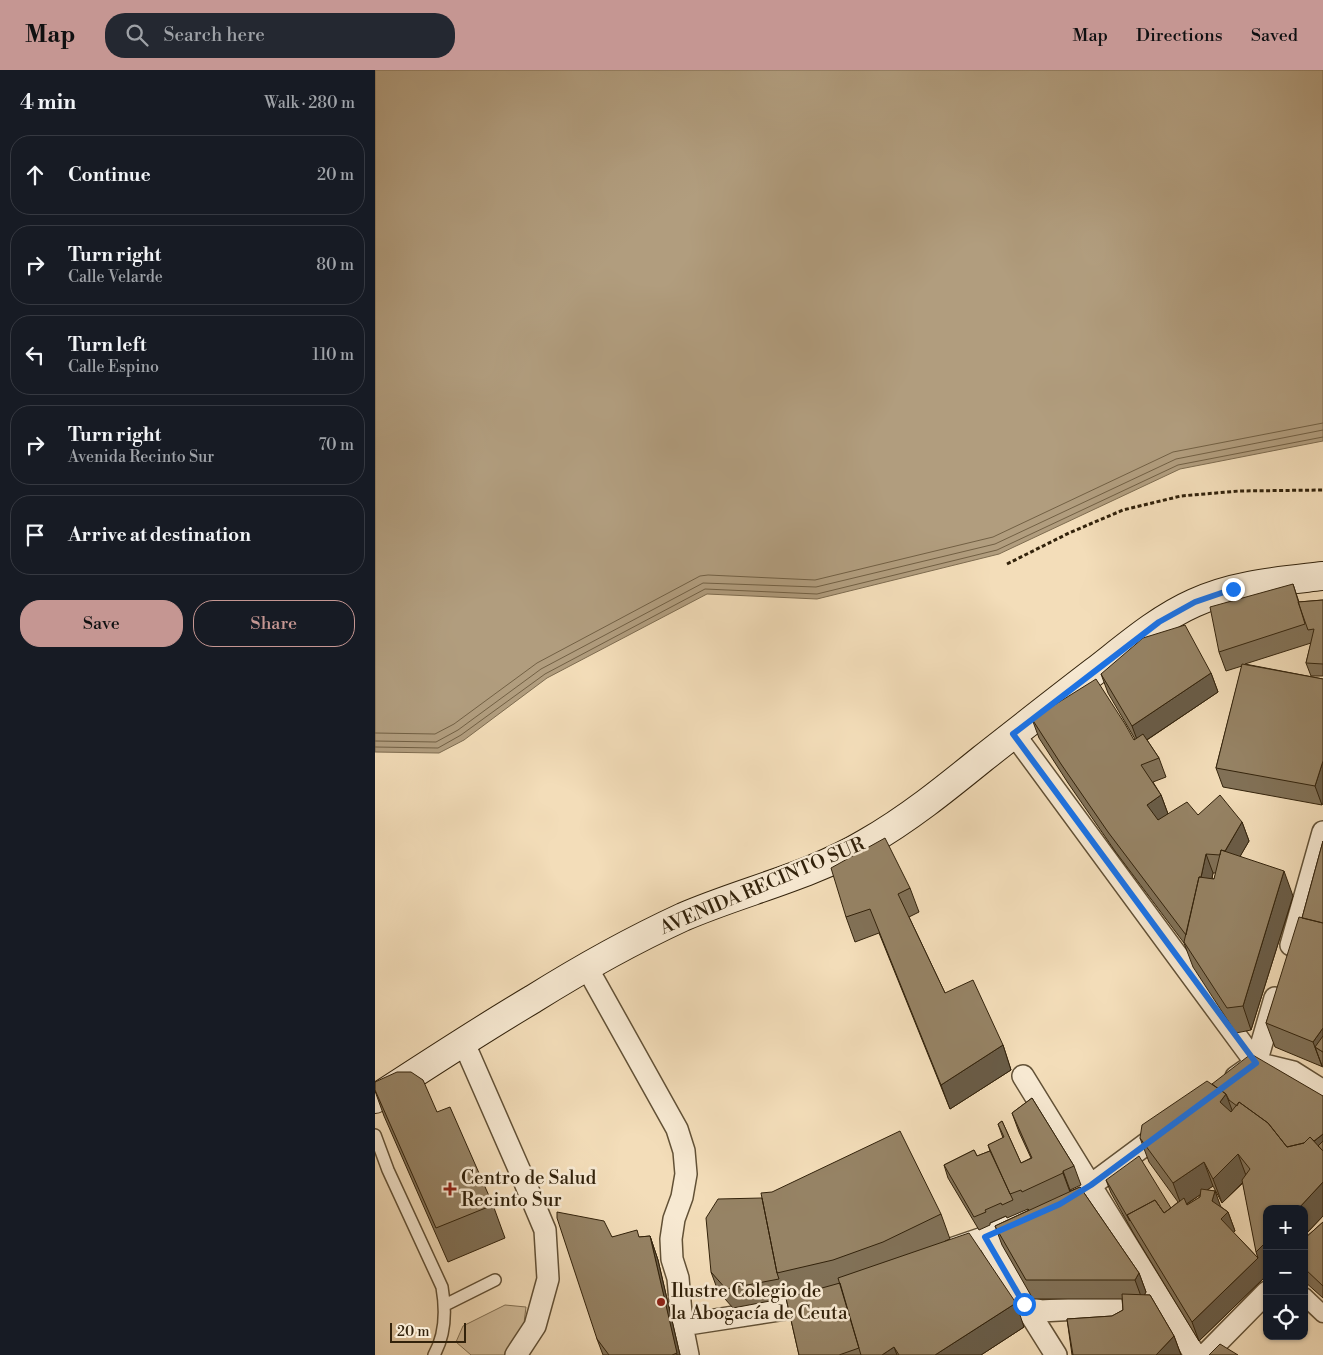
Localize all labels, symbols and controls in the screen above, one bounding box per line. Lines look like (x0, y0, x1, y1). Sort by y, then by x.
search box (105, 13, 455, 58)
text: Map (25, 20, 75, 50)
icon: search (123, 21, 151, 49)
text: Search here (163, 23, 265, 47)
text: Map (1072, 24, 1108, 47)
text: Directions (1136, 24, 1223, 47)
text: Saved (1251, 24, 1298, 47)
text: 4 min (20, 90, 76, 116)
text: Walk · 280 m (264, 93, 355, 113)
icon: ahead (21, 161, 49, 189)
text: Continue (68, 163, 151, 187)
text: 20 m (317, 165, 354, 185)
text: Turn right (68, 243, 161, 267)
icon: right (21, 251, 49, 279)
text: 80 m (316, 255, 354, 275)
text: Calle Velarde (68, 267, 163, 287)
text: Turn left (68, 333, 147, 357)
icon: left (21, 341, 49, 369)
text: 110 m (312, 345, 354, 365)
text: Calle Espino (68, 357, 159, 377)
text: Turn right (68, 423, 161, 447)
icon: right (21, 431, 49, 459)
text: 70 m (318, 435, 354, 455)
text: Avenida Recinto Sur (68, 447, 214, 467)
icon: arrive (21, 521, 49, 549)
text: Arrive at destination (68, 523, 251, 547)
route end (1222, 578, 1245, 601)
button: Save (20, 600, 183, 647)
button: Share (193, 600, 355, 647)
street label: AVENIDA RECINTO SUR (655, 832, 869, 940)
place label: Centro de Salud Recinto Sur (461, 1166, 597, 1212)
marker: Centro de Salud Recinto Sur (443, 1182, 457, 1196)
map controls (1263, 1205, 1308, 1340)
button: + (1263, 1205, 1308, 1250)
button: − (1263, 1250, 1308, 1295)
place label: Ilustre Colegio de la Abogacía de Ceuta (671, 1279, 848, 1325)
route start (1013, 1293, 1036, 1316)
button: locate (1263, 1295, 1308, 1340)
marker: Ilustre Colegio de la Abogacía de Ceuta (655, 1296, 667, 1308)
scale bar (390, 1320, 466, 1343)
text: 20 m (397, 1323, 429, 1341)

